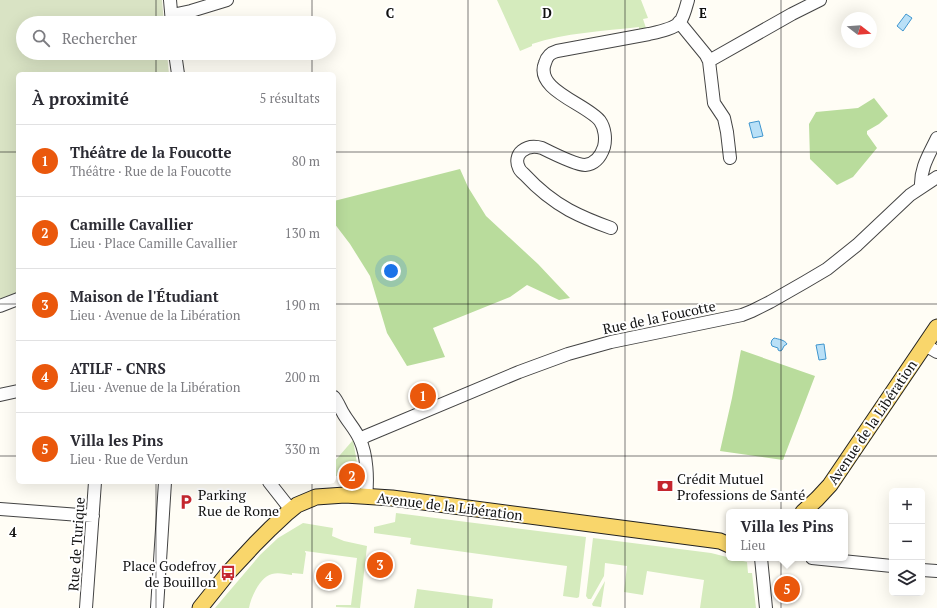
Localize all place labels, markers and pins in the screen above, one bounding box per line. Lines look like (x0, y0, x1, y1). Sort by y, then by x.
pin: 1 (410, 381, 436, 411)
pin: 2 (339, 461, 365, 491)
place label: Crédit Mutuel Professions de Santé (677, 469, 805, 504)
bank icon: Crédit Mutuel Professions de Santé (656, 477, 674, 495)
place label: Parking Rue de Rome (198, 485, 279, 520)
parking icon: Parking Rue de Rome (177, 493, 195, 511)
pin: 3 (367, 550, 393, 580)
place label: Place Godefroy de Bouillon (123, 556, 217, 591)
pin: 4 (316, 561, 342, 591)
bus stop icon: Place Godefroy de Bouillon (219, 564, 237, 582)
pin: 5 (774, 574, 800, 604)

